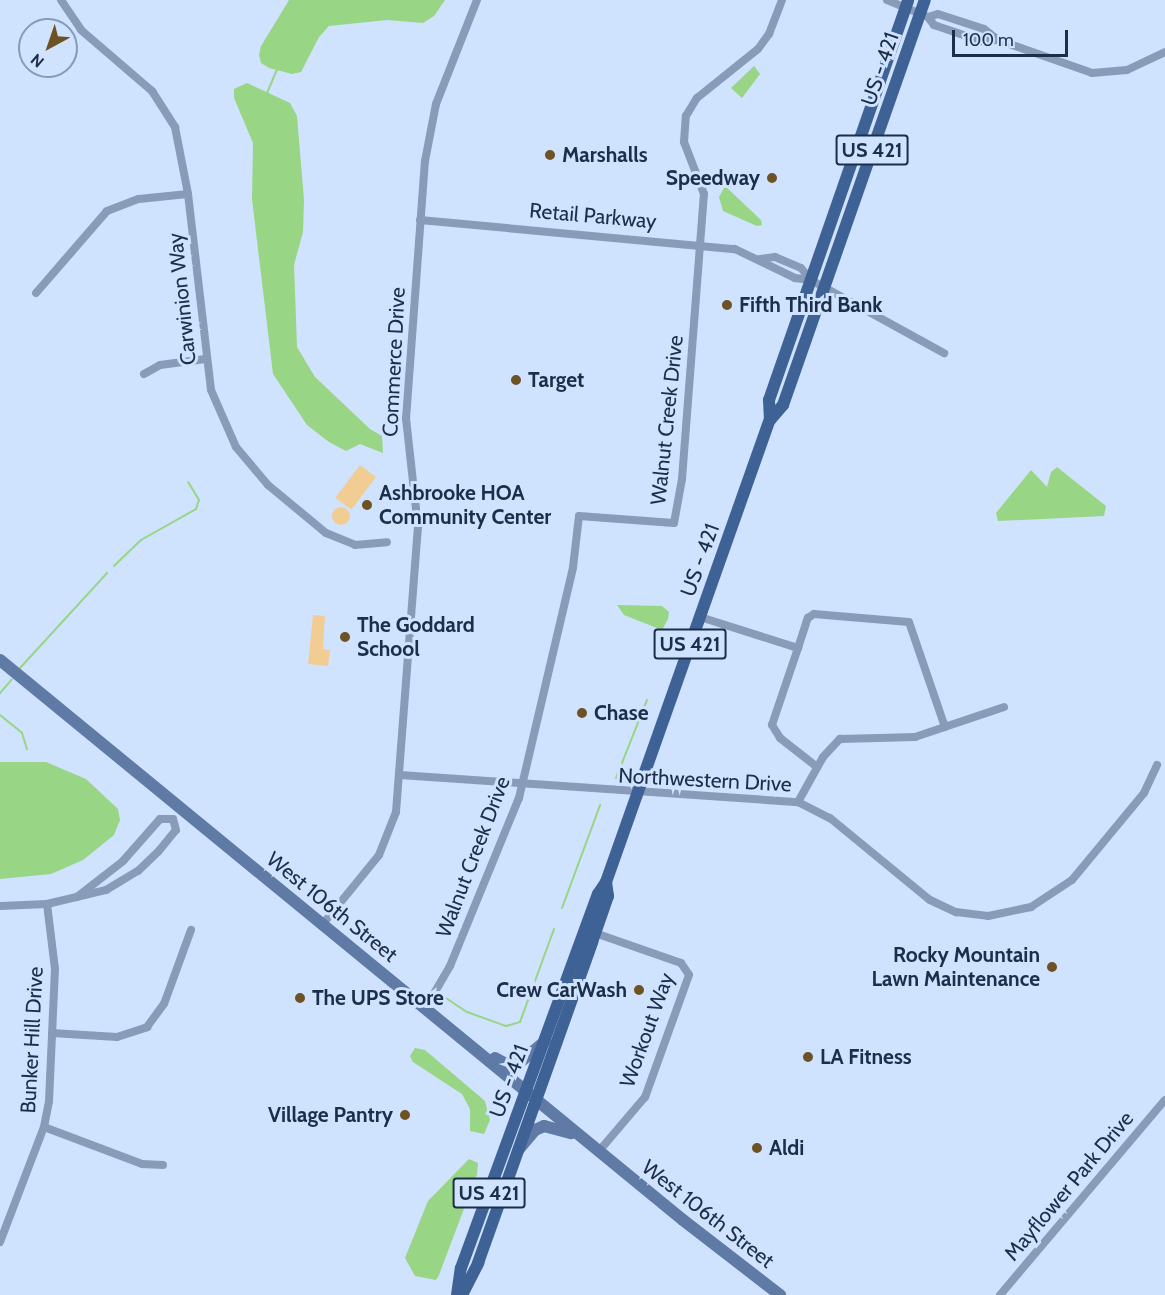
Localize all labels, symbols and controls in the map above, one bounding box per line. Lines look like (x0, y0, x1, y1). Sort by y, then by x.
north arrow (18, 18, 78, 78)
scale bar (955, 18, 1070, 56)
street label: US - 421 (856, 29, 904, 109)
text: 100 m (963, 29, 1014, 51)
text: N (27, 50, 48, 72)
road number: US 421 (834, 133, 910, 167)
place label: Marshalls (562, 142, 648, 168)
marker: Marshalls (543, 148, 557, 162)
place label: Speedway (666, 165, 760, 191)
marker: Speedway (765, 171, 779, 185)
street label: Retail Parkway (528, 198, 658, 234)
street label: Carwinion Way (163, 232, 201, 366)
street label: Commerce Drive (377, 286, 411, 438)
place label: Fifth Third Bank (739, 292, 883, 318)
marker: Fifth Third Bank (720, 298, 734, 312)
street label: Walnut Creek Drive (646, 334, 688, 506)
place label: Target (528, 367, 584, 393)
marker: Target (509, 373, 523, 387)
place label: Ashbrooke HOA Community Center (379, 480, 551, 530)
marker: Ashbrooke HOA Community Center (360, 498, 374, 512)
street label: US - 421 (675, 520, 725, 600)
place label: The Goddard School (357, 612, 475, 662)
road number: US 421 (652, 627, 728, 661)
marker: The Goddard School (338, 630, 352, 644)
place label: Chase (594, 700, 649, 726)
marker: Chase (575, 706, 589, 720)
street label: Northwestern Drive (618, 763, 792, 797)
street label: Walnut Creek Drive (431, 773, 515, 941)
street label: West 106th Street (262, 847, 402, 967)
place label: Rocky Mountain Lawn Maintenance (871, 942, 1040, 992)
marker: Rocky Mountain Lawn Maintenance (1045, 960, 1059, 974)
street label: Bunker Hill Drive (16, 966, 48, 1114)
street label: Workout Way (615, 969, 679, 1091)
place label: Crew CarWash (496, 977, 627, 1003)
marker: Crew CarWash (632, 983, 646, 997)
place label: The UPS Store (312, 985, 444, 1011)
marker: The UPS Store (293, 991, 307, 1005)
street label: US - 421 (484, 1041, 534, 1121)
place label: LA Fitness (820, 1044, 912, 1070)
marker: LA Fitness (801, 1050, 815, 1064)
place label: Village Pantry (268, 1102, 393, 1128)
street label: Mayflower Park Drive (999, 1106, 1139, 1266)
marker: Village Pantry (398, 1108, 412, 1122)
place label: Aldi (769, 1135, 804, 1161)
marker: Aldi (750, 1141, 764, 1155)
street label: West 106th Street (637, 1155, 779, 1273)
road number: US 421 (452, 1176, 526, 1210)

